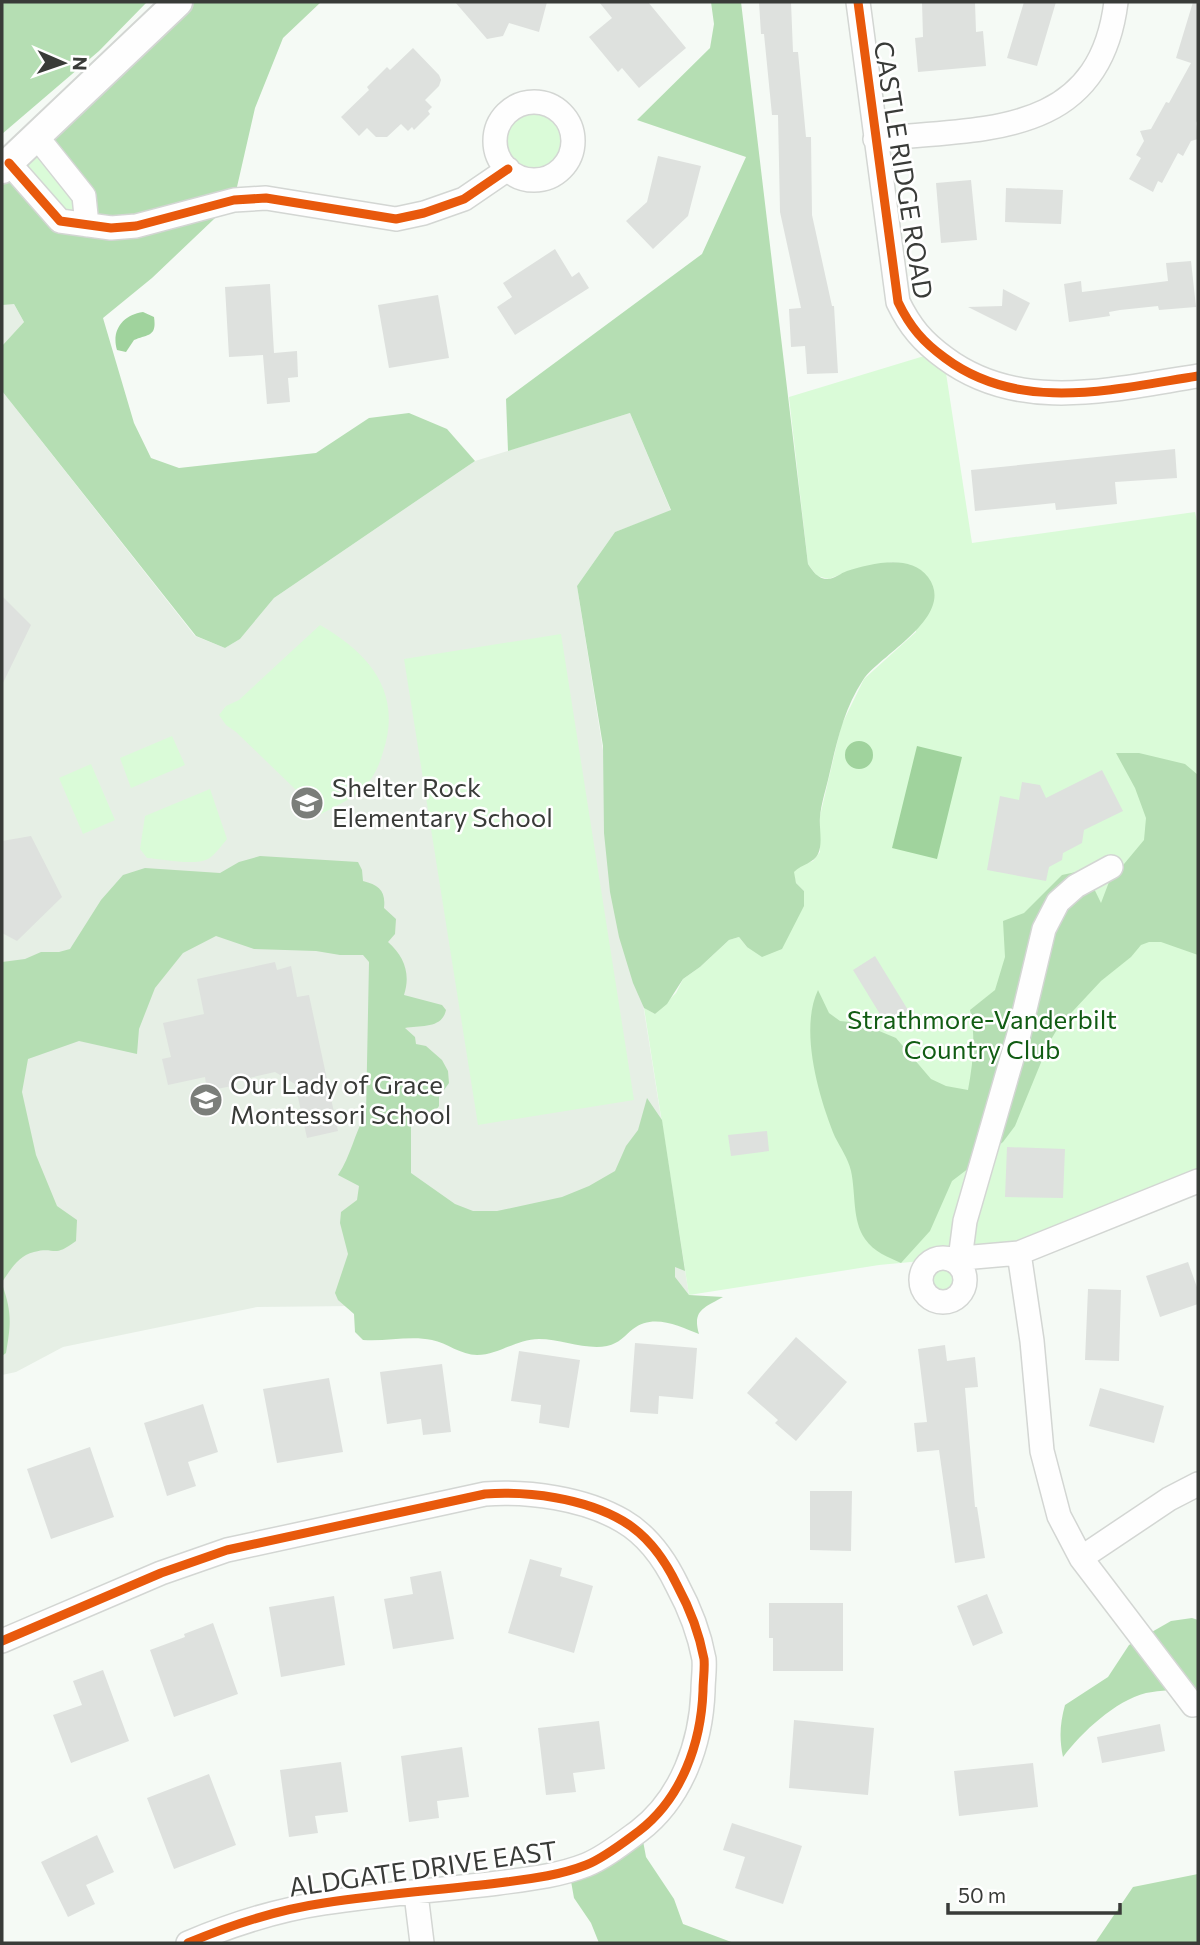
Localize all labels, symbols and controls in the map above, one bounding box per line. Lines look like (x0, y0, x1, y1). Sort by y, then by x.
north arrow (28, 28, 98, 98)
street label: CASTLE RIDGE ROAD (869, 39, 940, 301)
text: N (69, 56, 92, 71)
place label: Shelter Rock Elementary School (332, 771, 553, 832)
school or university icon: Shelter Rock Elementary School (288, 784, 326, 822)
park label: Strathmore-Vanderbilt Country Club (847, 1003, 1117, 1064)
place label: Our Lady of Grace Montessori School (230, 1068, 451, 1129)
school or university icon: Our Lady of Grace Montessori School (187, 1081, 225, 1119)
street label: ALDGATE DRIVE EAST (287, 1833, 559, 1902)
scale bar (948, 1871, 1120, 1915)
text: 50 m (958, 1882, 1006, 1907)

